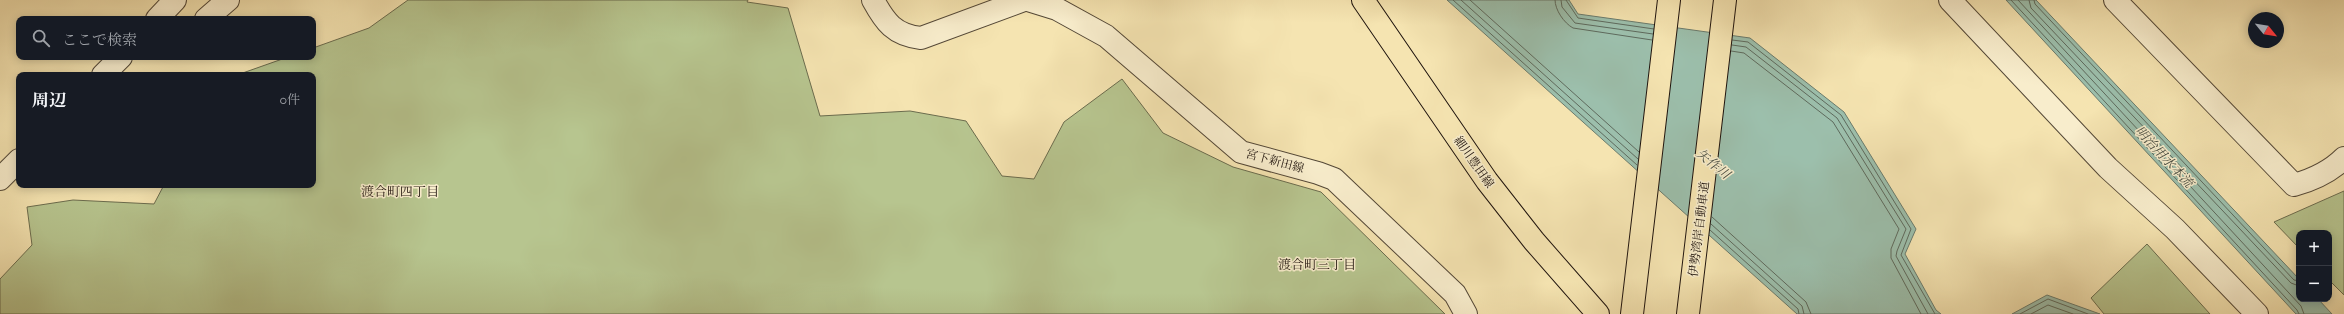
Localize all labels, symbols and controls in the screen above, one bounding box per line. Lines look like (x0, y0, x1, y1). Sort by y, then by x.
north arrow (2248, 12, 2284, 48)
search box (16, 16, 316, 60)
icon: search (30, 27, 52, 49)
text: ここで検索 (62, 31, 137, 49)
text: 周辺 (32, 90, 66, 111)
text: 0件 (279, 92, 300, 108)
water label: 明治用水本流 (2132, 123, 2198, 192)
street label: 細川豊田線 (1451, 133, 1497, 191)
street label: 宮下新田線 (1244, 146, 1306, 176)
water label: 矢作川 (1693, 146, 1735, 184)
street label: 伊勢湾岸自動車道 (1686, 180, 1712, 278)
district label: 渡合町四丁目 (361, 184, 439, 200)
map controls (2296, 230, 2332, 302)
button: + (2296, 230, 2332, 266)
district label: 渡合町三丁目 (1278, 257, 1356, 273)
button: − (2296, 266, 2332, 302)

